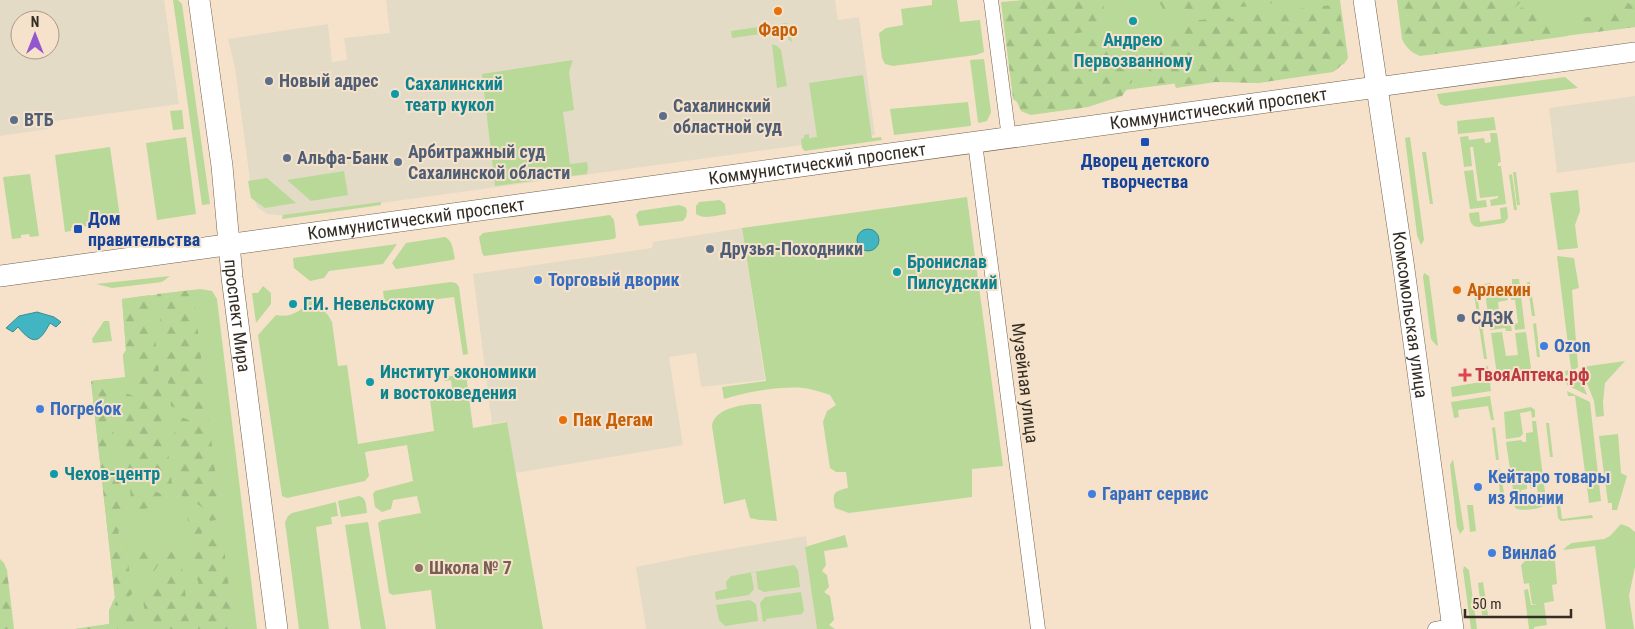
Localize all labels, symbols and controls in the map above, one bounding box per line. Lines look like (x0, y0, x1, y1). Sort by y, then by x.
marker: Фаро (772, 5, 784, 17)
north arrow (10, 10, 60, 60)
text: N (31, 14, 39, 30)
marker: Андрею Первозванному (1127, 15, 1139, 27)
place label: Фаро (758, 19, 798, 40)
place label: Андрею Первозванному (1074, 29, 1193, 71)
place label: Новый адрес (279, 70, 379, 91)
place label: Сахалинский театр кукол (405, 73, 503, 115)
marker: Новый адрес (263, 75, 275, 87)
street label: Коммунистический проспект (1109, 83, 1329, 134)
marker: Сахалинский театр кукол (389, 88, 401, 100)
place label: Сахалинский областной суд (673, 95, 782, 137)
place label: ВТБ (24, 109, 54, 130)
marker: Сахалинский областной суд (657, 110, 669, 122)
marker: ВТБ (8, 114, 20, 126)
marker: Дворец детского творчества (1139, 136, 1151, 148)
street label: Коммунистический проспект (707, 138, 928, 189)
place label: Арбитражный суд Сахалинской области (408, 141, 570, 183)
place label: Альфа-Банк (297, 147, 389, 168)
place label: Дворец детского творчества (1081, 150, 1209, 192)
marker: Альфа-Банк (281, 152, 293, 164)
marker: Арбитражный суд Сахалинской области (392, 156, 404, 168)
street label: Коммунистический проспект (306, 193, 526, 244)
place label: Дом правительства (88, 208, 200, 250)
marker: Дом правительства (72, 223, 84, 235)
street label: Комсомольская улица (1389, 230, 1432, 399)
place label: Друзья-Походники (720, 238, 863, 259)
marker: Друзья-Походники (704, 243, 716, 255)
place label: Бронислав Пилсудский (907, 251, 997, 293)
street label: проспект Мира (220, 258, 255, 373)
marker: Бронислав Пилсудский (891, 266, 903, 278)
place label: Торговый дворик (548, 269, 680, 290)
marker: Торговый дворик (532, 274, 544, 286)
place label: Арлекин (1467, 279, 1531, 300)
marker: Арлекин (1451, 284, 1463, 296)
place label: Г.И. Невельскому (303, 293, 434, 314)
marker: Г.И. Невельскому (287, 298, 299, 310)
place label: СДЭК (1471, 307, 1514, 328)
marker: СДЭК (1455, 312, 1467, 324)
street label: Музейная улица (1008, 322, 1043, 444)
place label: Ozon (1554, 335, 1591, 356)
marker: Ozon (1538, 340, 1550, 352)
place label: Институт экономики и востоковедения (380, 361, 537, 403)
place label: ТвояАптека.рф (1475, 364, 1589, 385)
marker: ТвояАптека.рф (1459, 369, 1471, 381)
marker: Институт экономики и востоковедения (364, 376, 376, 388)
place label: Погребок (50, 398, 121, 419)
marker: Погребок (34, 403, 46, 415)
place label: Пак Дегам (573, 409, 653, 430)
marker: Пак Дегам (557, 414, 569, 426)
place label: Чехов-центр (64, 463, 160, 484)
place label: Кейтаро товары из Японии (1488, 466, 1610, 508)
marker: Чехов-центр (48, 468, 60, 480)
marker: Кейтаро товары из Японии (1472, 481, 1484, 493)
place label: Гарант сервис (1102, 483, 1209, 504)
marker: Гарант сервис (1086, 488, 1098, 500)
place label: Винлаб (1502, 542, 1557, 563)
marker: Винлаб (1486, 547, 1498, 559)
place label: Школа № 7 (429, 557, 512, 578)
marker: Школа № 7 (413, 562, 425, 574)
scale bar (1465, 586, 1571, 618)
text: 50 m (1472, 595, 1502, 613)

